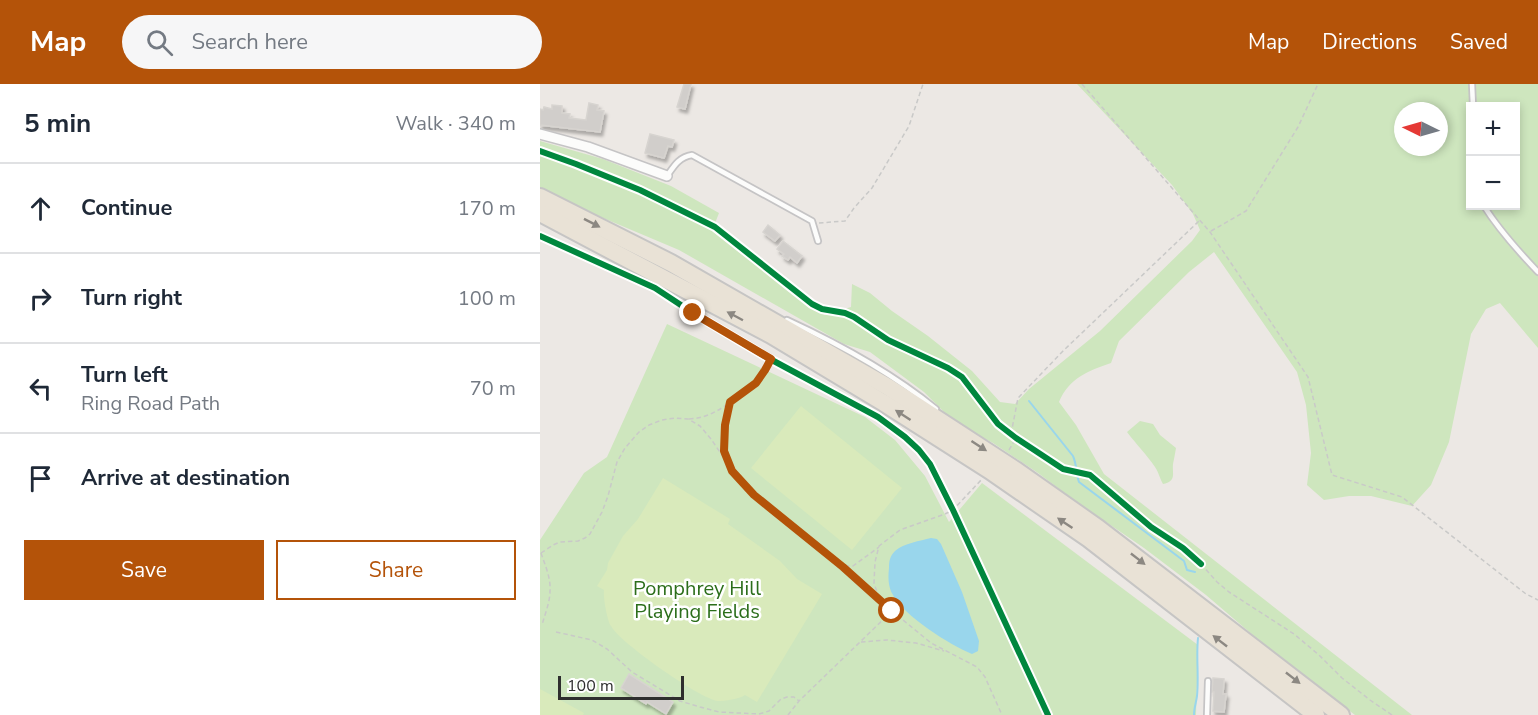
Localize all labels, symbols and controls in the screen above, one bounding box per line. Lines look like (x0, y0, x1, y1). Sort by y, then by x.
search box (122, 15, 542, 69)
text: Map (30, 23, 86, 61)
icon: search (143, 26, 176, 59)
text: Search here (191, 27, 308, 57)
text: Map (1248, 28, 1289, 56)
text: Directions (1322, 28, 1417, 56)
text: Saved (1450, 28, 1508, 56)
north arrow (1394, 102, 1448, 156)
map controls (1466, 102, 1520, 210)
button: + (1466, 102, 1520, 156)
text: 5 min (24, 106, 91, 141)
text: Walk · 340 m (396, 110, 516, 137)
button: − (1466, 156, 1520, 210)
icon: ahead (24, 192, 57, 225)
text: Continue (81, 193, 172, 223)
text: 170 m (458, 195, 516, 222)
one-way arrow (584, 218, 601, 228)
icon: right (24, 282, 57, 315)
text: Turn right (81, 283, 182, 313)
text: 100 m (458, 285, 516, 312)
route end (679, 299, 705, 325)
one-way arrow (726, 311, 743, 321)
text: Turn left (81, 360, 168, 390)
icon: left (24, 372, 57, 405)
text: 70 m (470, 375, 516, 402)
text: Ring Road Path (81, 390, 220, 417)
one-way arrow (895, 409, 911, 420)
one-way arrow (971, 441, 987, 452)
icon: arrive (24, 462, 57, 495)
text: Arrive at destination (81, 463, 290, 493)
one-way arrow (1057, 518, 1073, 529)
button: Save (24, 540, 264, 600)
button: Share (276, 540, 516, 600)
one-way arrow (1131, 552, 1146, 564)
park label: Pomphrey Hill Playing Fields (633, 575, 761, 625)
route start (878, 597, 904, 623)
one-way arrow (1213, 635, 1228, 647)
one-way arrow (1285, 671, 1300, 683)
scale bar (558, 673, 684, 700)
text: 100 m (567, 675, 614, 697)

